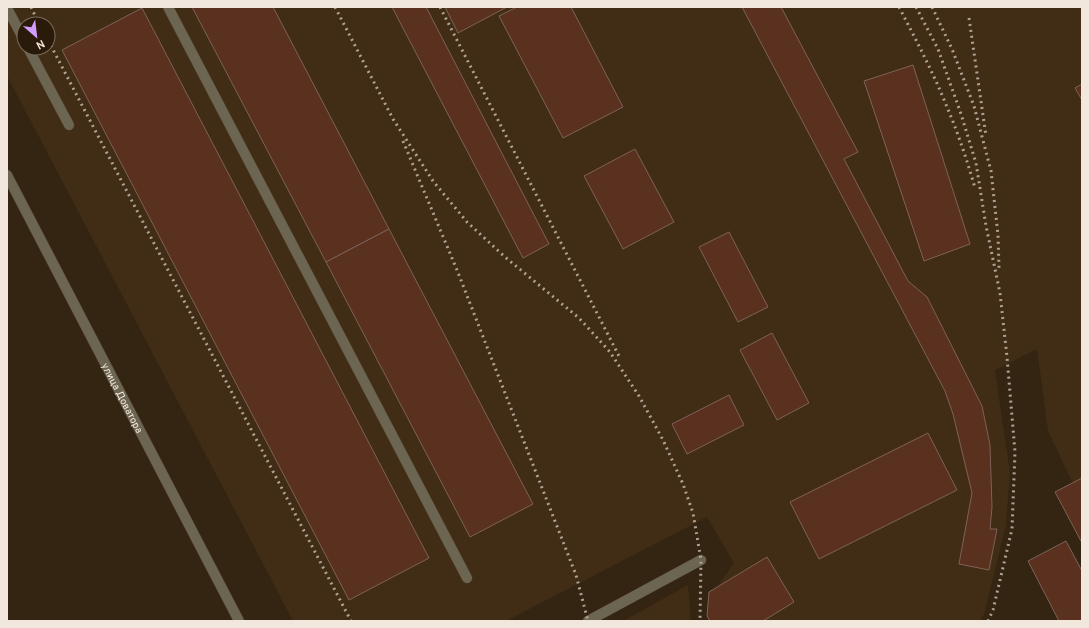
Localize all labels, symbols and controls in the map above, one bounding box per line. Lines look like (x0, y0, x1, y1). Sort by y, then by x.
north arrow (16, 16, 56, 56)
text: N (33, 36, 47, 52)
street label: улица Доватора (98, 361, 145, 436)

